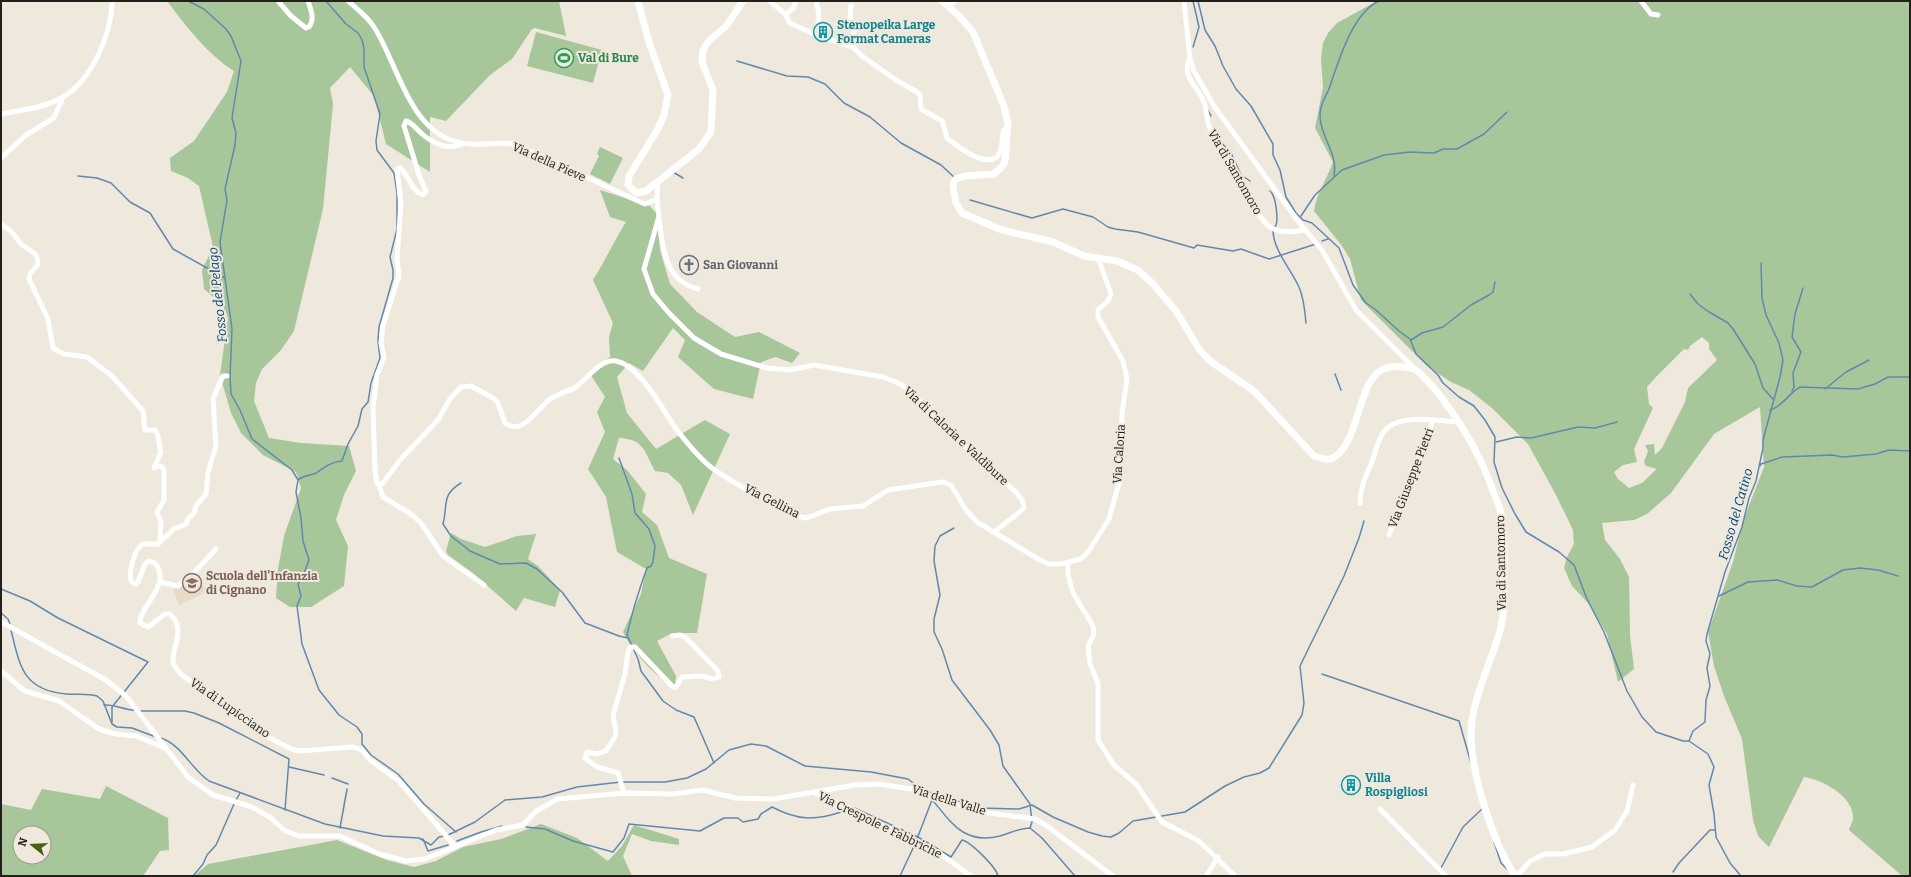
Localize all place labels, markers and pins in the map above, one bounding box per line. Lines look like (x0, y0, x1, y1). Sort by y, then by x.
place label: Stenopeika Large Format Cameras (837, 18, 936, 46)
building icon: Stenopeika Large Format Cameras (812, 21, 834, 43)
sports icon: Val di Bure (553, 47, 575, 69)
place label: Val di Bure (578, 51, 639, 65)
church icon: San Giovanni (678, 254, 700, 276)
place label: San Giovanni (703, 258, 778, 272)
place label: Scuola dell'Infanzia di Cignano (206, 569, 318, 597)
school or university icon: Scuola dell'Infanzia di Cignano (181, 572, 203, 594)
place label: Villa Rospigliosi (1365, 771, 1428, 799)
building icon: Villa Rospigliosi (1340, 774, 1362, 796)

